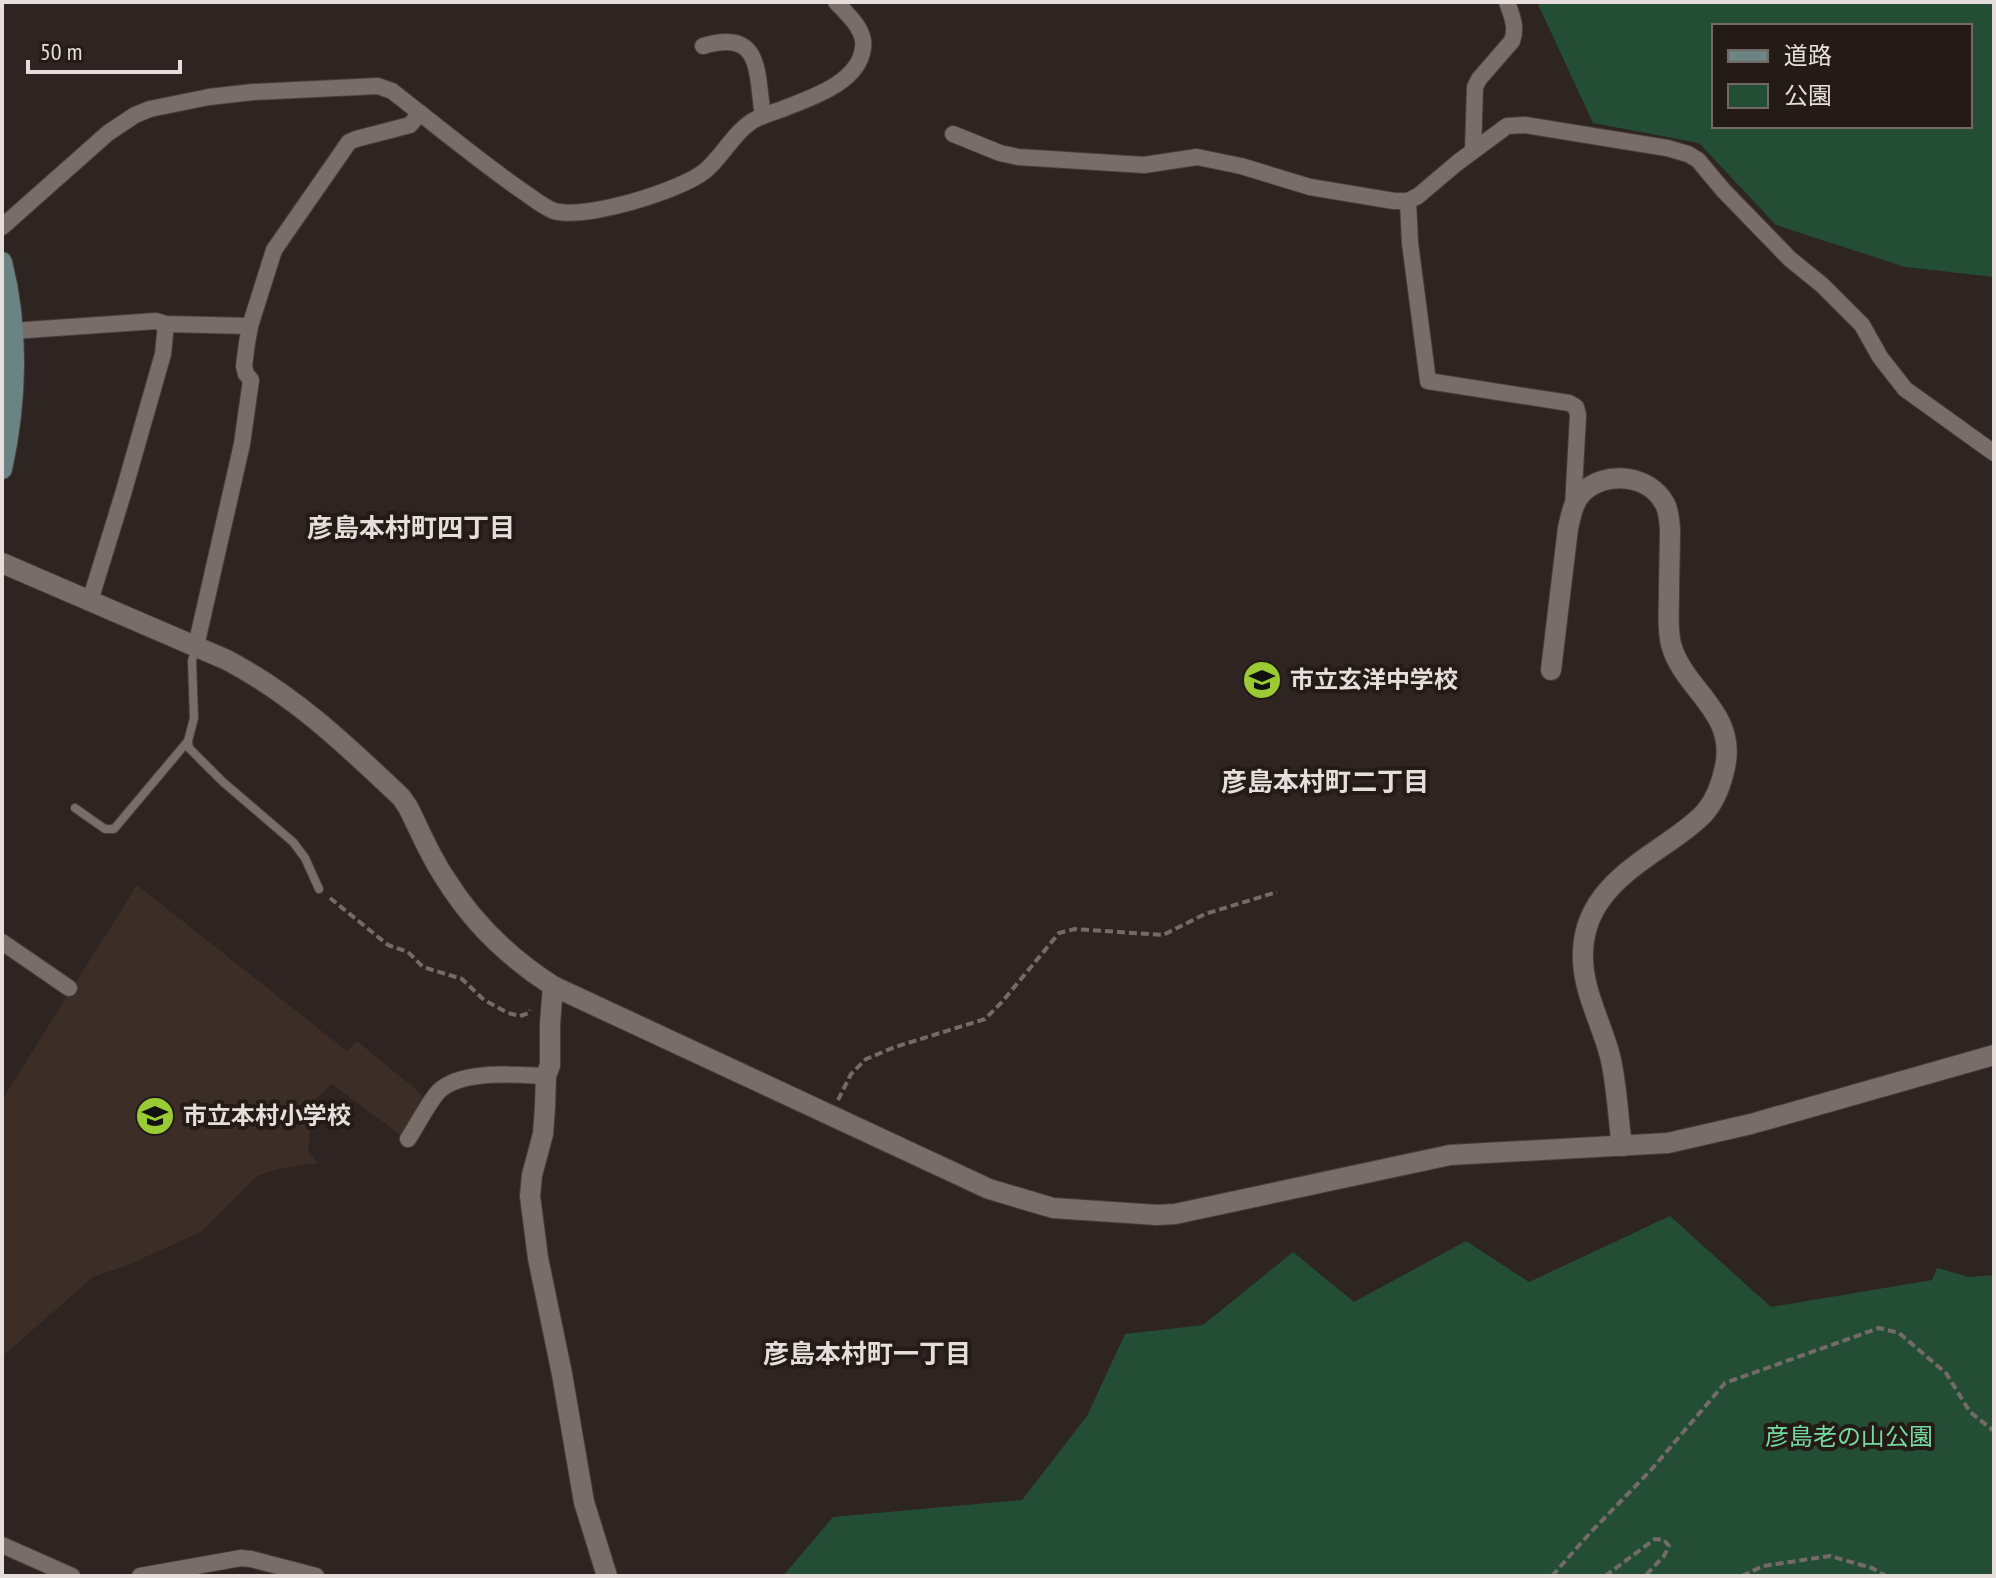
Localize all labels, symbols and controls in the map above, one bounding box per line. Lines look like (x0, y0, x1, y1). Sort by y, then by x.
scale bar (28, 24, 180, 74)
legend (1712, 24, 1972, 128)
text: 50 m (40, 36, 82, 67)
text: 道路 (1784, 40, 1832, 71)
text: 公園 (1784, 80, 1832, 111)
district label: 彦島本村町四丁目 (307, 511, 515, 544)
school or university icon: 市立玄洋中学校 (1241, 659, 1283, 701)
place label: 市立玄洋中学校 (1290, 664, 1458, 695)
district label: 彦島本村町二丁目 (1221, 765, 1429, 798)
school or university icon: 市立本村小学校 (134, 1095, 176, 1137)
place label: 市立本村小学校 (183, 1100, 351, 1131)
district label: 彦島本村町一丁目 (763, 1337, 971, 1370)
park label: 彦島老の山公園 (1765, 1421, 1933, 1452)

